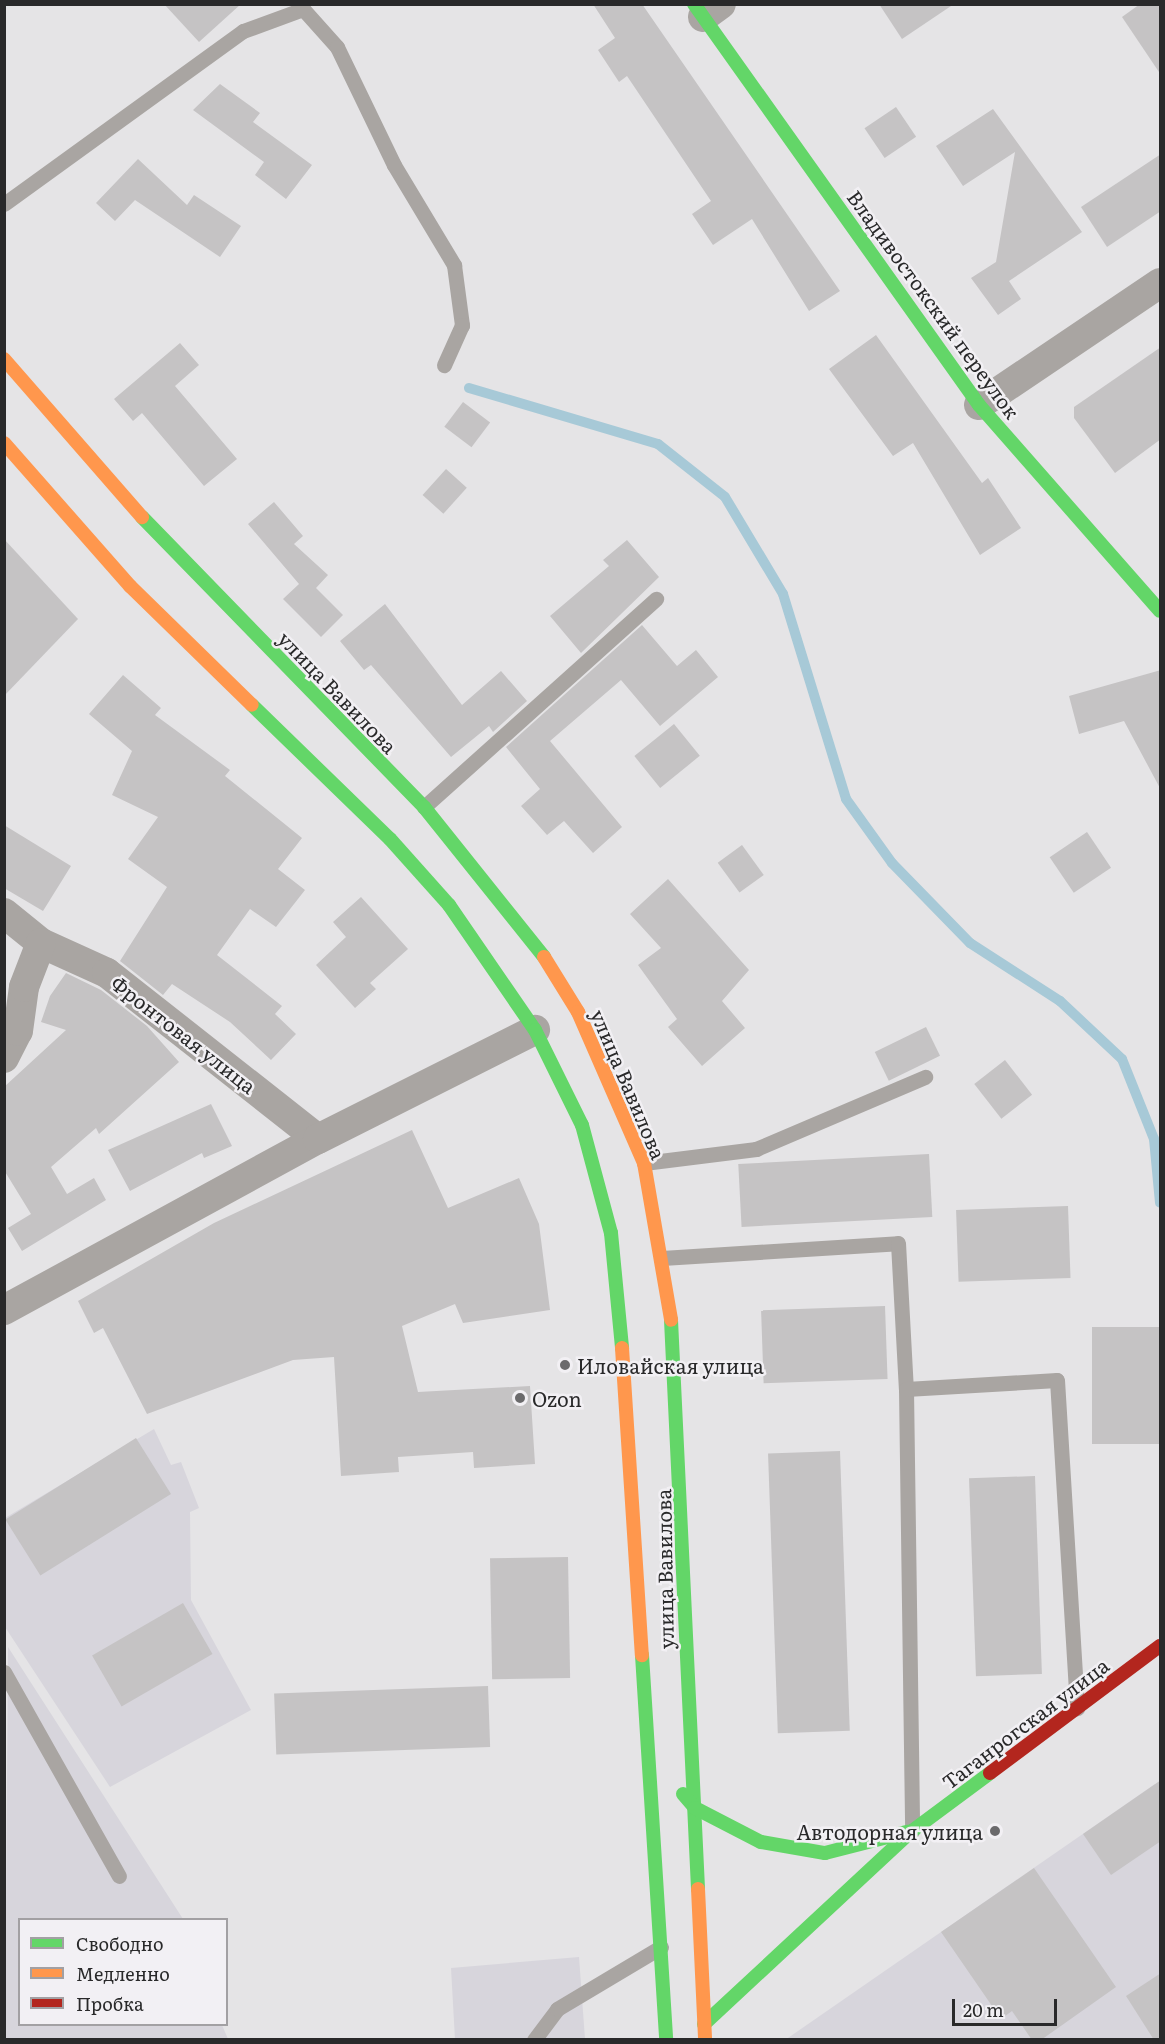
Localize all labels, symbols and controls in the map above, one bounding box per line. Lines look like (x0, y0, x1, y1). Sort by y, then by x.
street label: Владивостокский переулок (843, 185, 1025, 423)
street label: улица Вавилова (274, 626, 402, 758)
street label: Фронтовая улица (107, 970, 261, 1098)
street label: улица Вавилова (587, 1005, 671, 1163)
place label: Иловайская улица (577, 1353, 764, 1377)
marker: Иловайская улица (558, 1358, 572, 1372)
place label: Ozon (532, 1386, 582, 1410)
marker: Ozon (513, 1391, 527, 1405)
street label: улица Вавилова (651, 1489, 677, 1649)
street label: Таганрогская улица (937, 1652, 1113, 1794)
place label: Автодорная улица (797, 1819, 983, 1843)
marker: Автодорная улица (988, 1824, 1002, 1838)
legend (18, 1918, 228, 2026)
text: Свободно (76, 1930, 164, 1957)
text: Медленно (76, 1960, 170, 1987)
scale bar (955, 1987, 1060, 2025)
text: Пробка (76, 1990, 144, 2017)
text: 20 m (963, 1996, 1004, 2023)

